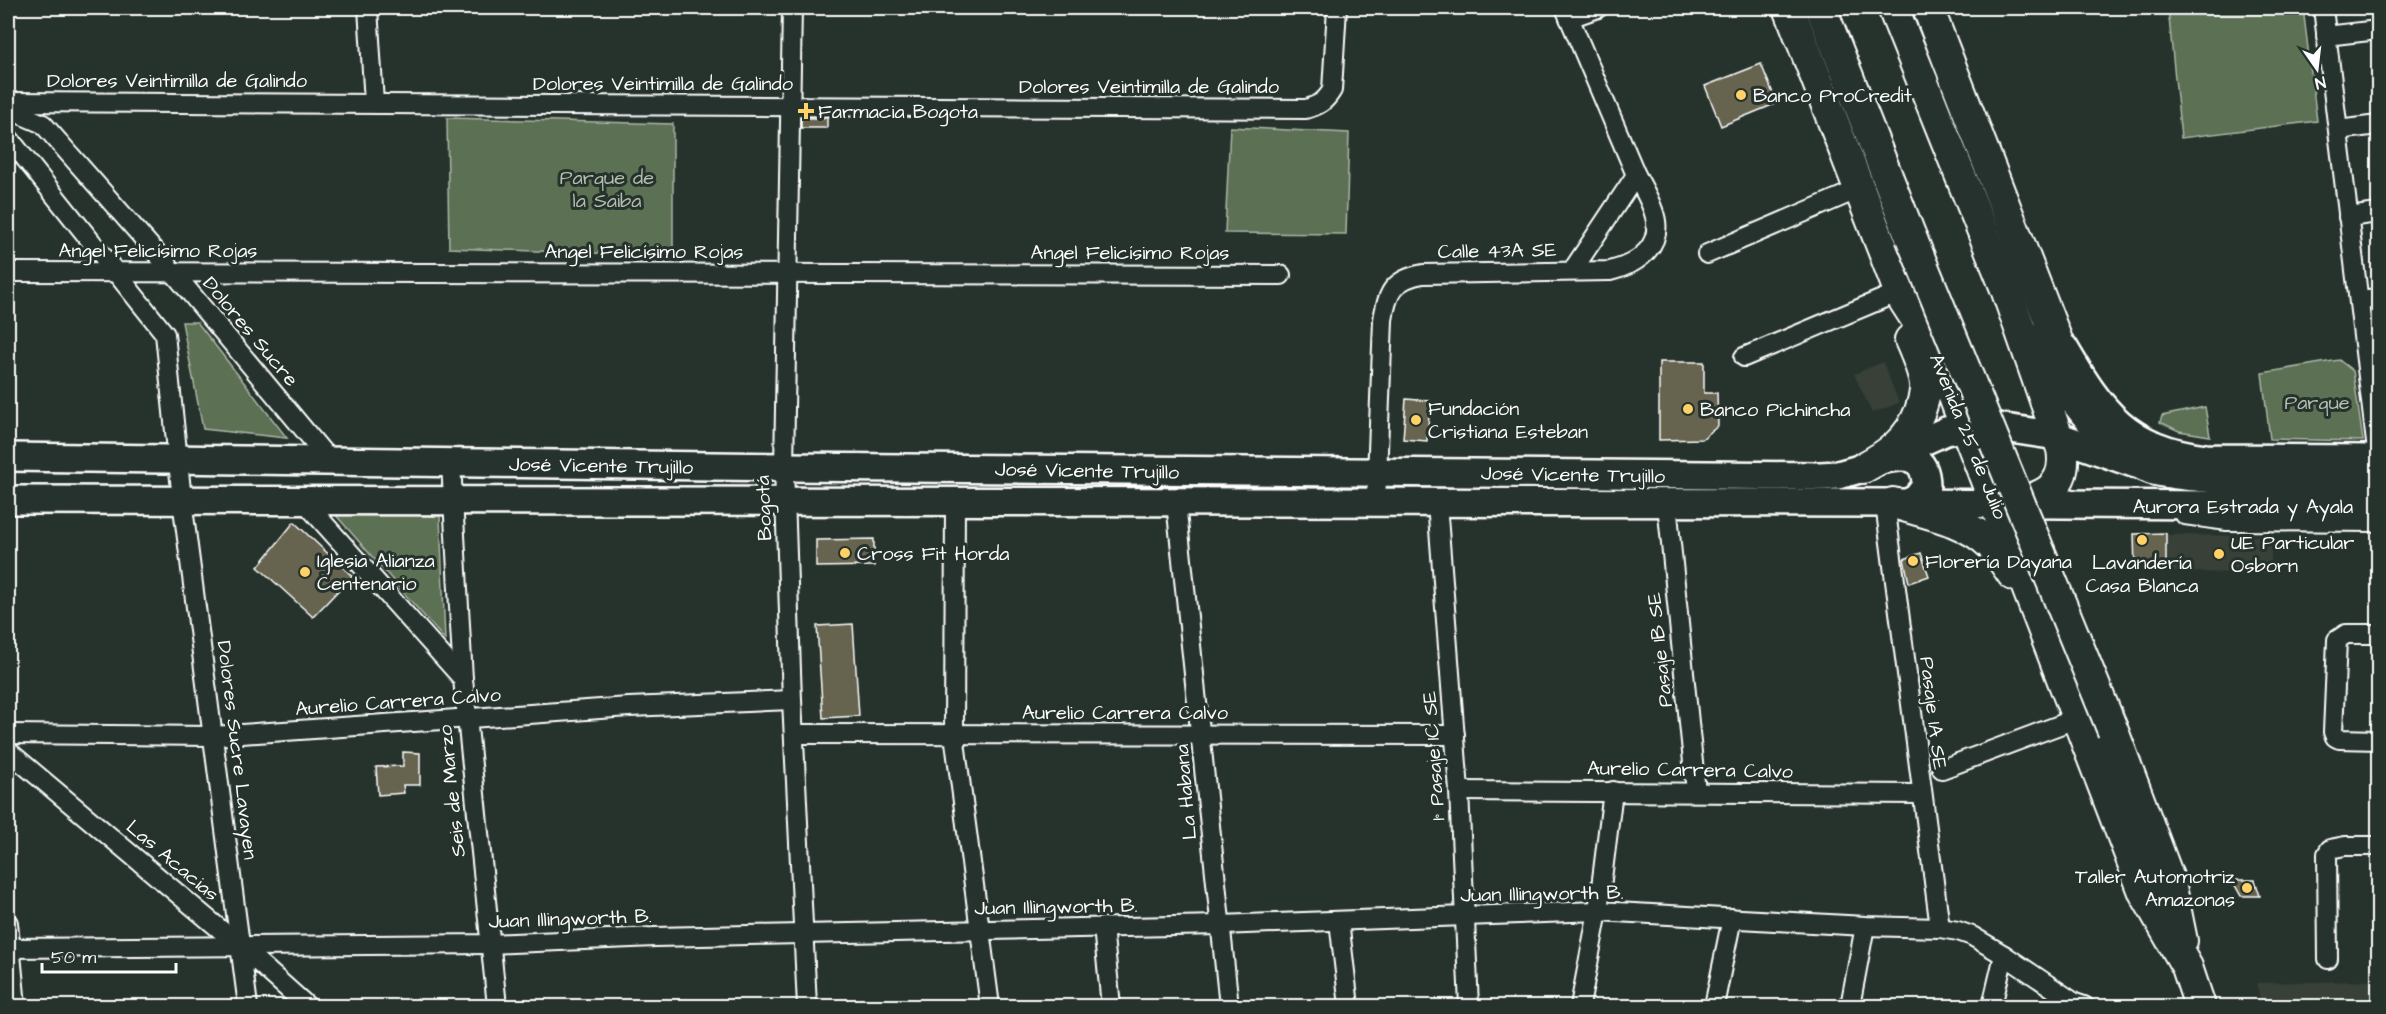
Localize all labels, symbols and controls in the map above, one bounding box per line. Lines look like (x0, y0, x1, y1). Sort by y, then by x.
north arrow (2287, 39, 2347, 99)
street label: Dolores Veintimilla de Galindo (47, 67, 307, 95)
street label: Dolores Veintimilla de Galindo (533, 70, 793, 98)
text: N (2313, 71, 2328, 94)
street label: Dolores Veintimilla de Galindo (1019, 73, 1279, 101)
place label: Banco ProCredit (1753, 82, 1912, 110)
marker: Banco ProCredit (1734, 88, 1748, 102)
place label: Farmacia Bogota (818, 98, 978, 127)
marker: Farmacia Bogota (799, 104, 813, 118)
park label: Parque de la Saiba (560, 164, 654, 215)
street label: Calle 43A SE (1437, 236, 1557, 266)
street label: Angel Felicísimo Rojas (59, 237, 257, 266)
street label: Angel Felicísimo Rojas (545, 238, 743, 267)
street label: Angel Felicísimo Rojas (1031, 239, 1229, 268)
street label: Dolores Sucre (196, 271, 305, 393)
street label: Avenida 25 de Julio (1922, 349, 2014, 523)
park label: Parque (2284, 389, 2350, 417)
place label: Fundación Cristiana Esteban (1428, 395, 1588, 446)
place label: Banco Pichincha (1700, 396, 1850, 424)
marker: Banco Pichincha (1681, 402, 1695, 416)
marker: Fundación Cristiana Esteban (1409, 413, 1423, 427)
street label: José Vicente Trujillo (509, 450, 693, 482)
street label: José Vicente Trujillo (995, 455, 1179, 487)
street label: José Vicente Trujillo (1481, 459, 1665, 491)
street label: Bogotá (749, 475, 780, 541)
street label: Aurora Estrada y Ayala (2133, 493, 2353, 522)
place label: UE Particular Osborn (2231, 529, 2354, 580)
marker: Lavandería Casa Blanca (2135, 533, 2149, 547)
place label: Cross Fit Horda (857, 540, 1009, 568)
marker: Cross Fit Horda (838, 546, 852, 560)
place label: Iglesia Alianza Centenario (317, 547, 435, 598)
marker: UE Particular Osborn (2212, 547, 2226, 561)
place label: Florería Dayana (1925, 548, 2072, 577)
place label: Lavandería Casa Blanca (2086, 549, 2198, 600)
marker: Florería Dayana (1906, 554, 1920, 568)
marker: Iglesia Alianza Centenario (298, 565, 312, 579)
street label: Pasaje 1B SE (1640, 591, 1680, 709)
street label: Dolores Sucre Lavayen (209, 639, 264, 861)
street label: Pasaje 1A SE (1912, 655, 1954, 771)
street label: Aurelio Carrera Calvo (294, 681, 502, 723)
street label: 1° Pasaje 1C SE (1415, 690, 1452, 822)
street label: Aurelio Carrera Calvo (1022, 699, 1228, 727)
street label: Seis de Marzo (431, 723, 473, 858)
street label: La Habana (1168, 743, 1204, 841)
street label: Aurelio Carrera Calvo (1587, 754, 1793, 786)
street label: Las Acacias (120, 814, 225, 908)
place label: Taller Automotriz Amazonas (2075, 863, 2235, 914)
street label: Juan Illingworth B. (1460, 879, 1624, 910)
marker: Taller Automotriz Amazonas (2240, 881, 2254, 895)
street label: Juan Illingworth B. (974, 892, 1138, 923)
street label: Juan Illingworth B. (488, 902, 652, 937)
scale bar (42, 936, 176, 974)
text: 50 m (51, 945, 96, 970)

